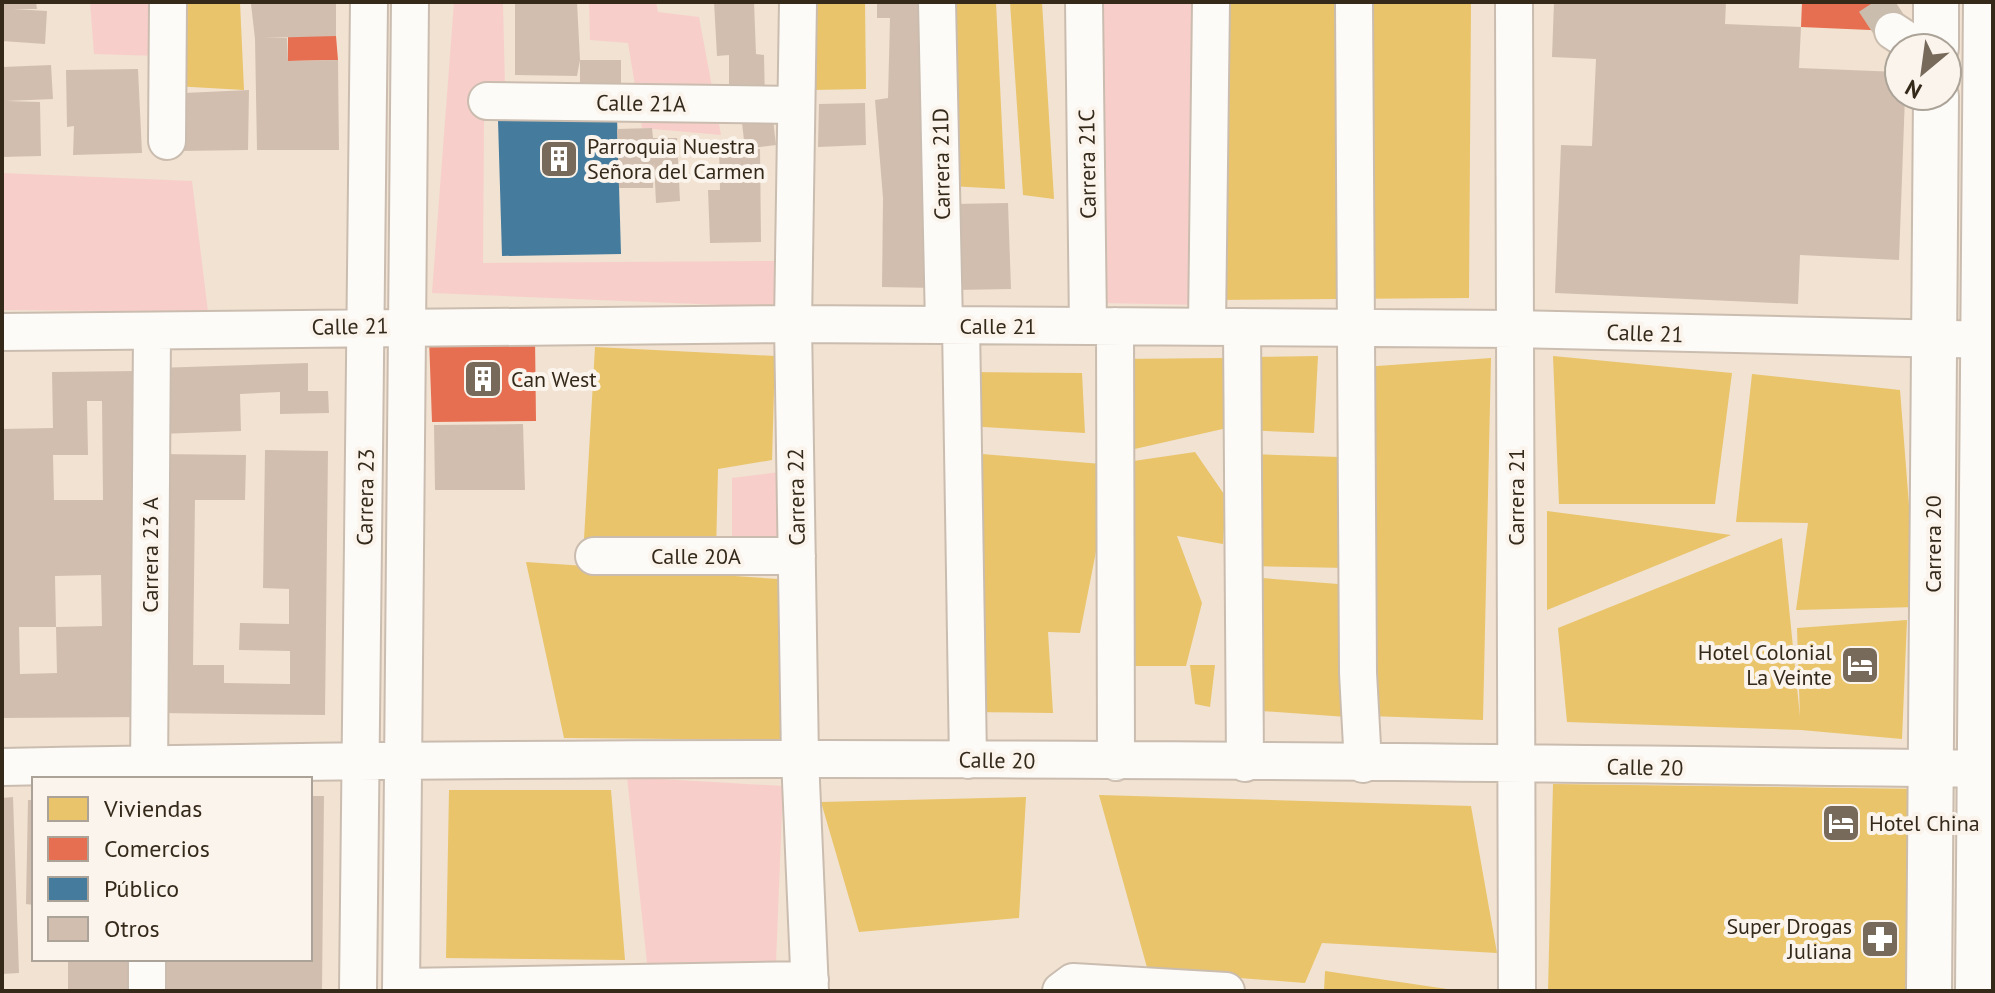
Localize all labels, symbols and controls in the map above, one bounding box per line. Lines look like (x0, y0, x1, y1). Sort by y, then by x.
north arrow (1883, 32, 1963, 112)
text: N (1900, 74, 1926, 105)
street label: Calle 21A (596, 88, 686, 118)
street label: Carrera 21D (926, 108, 956, 220)
street label: Carrera 21C (1072, 109, 1102, 219)
place label: Parroquia Nuestra Señora del Carmen (587, 132, 765, 185)
building icon: Parroquia Nuestra Señora del Carmen (538, 138, 580, 180)
street label: Calle 21 (311, 311, 389, 341)
street label: Calle 21 (960, 312, 1036, 340)
street label: Calle 21 (1606, 318, 1684, 348)
building icon: Can West (462, 358, 504, 400)
place label: Can West (511, 365, 597, 393)
street label: Carrera 23 (350, 448, 380, 546)
street label: Carrera 22 (781, 448, 811, 546)
street label: Carrera 21 (1502, 448, 1530, 546)
street label: Carrera 20 (1919, 495, 1947, 593)
street label: Carrera 23 A (136, 497, 164, 613)
street label: Calle 20A (651, 542, 741, 570)
place label: Hotel Colonial La Veinte (1698, 638, 1833, 691)
hotel icon: Hotel Colonial La Veinte (1839, 644, 1881, 686)
street label: Calle 20 (958, 745, 1036, 775)
street label: Calle 20 (1606, 752, 1684, 782)
legend (32, 777, 312, 961)
text: Viviendas (103, 793, 202, 824)
hotel icon: Hotel China (1820, 802, 1862, 844)
place label: Hotel China (1869, 809, 1980, 837)
text: Comercios (104, 833, 210, 864)
text: Público (104, 873, 179, 904)
place label: Super Drogas Juliana (1726, 912, 1852, 965)
text: Otros (104, 913, 160, 944)
pharmacy icon: Super Drogas Juliana (1859, 918, 1901, 960)

